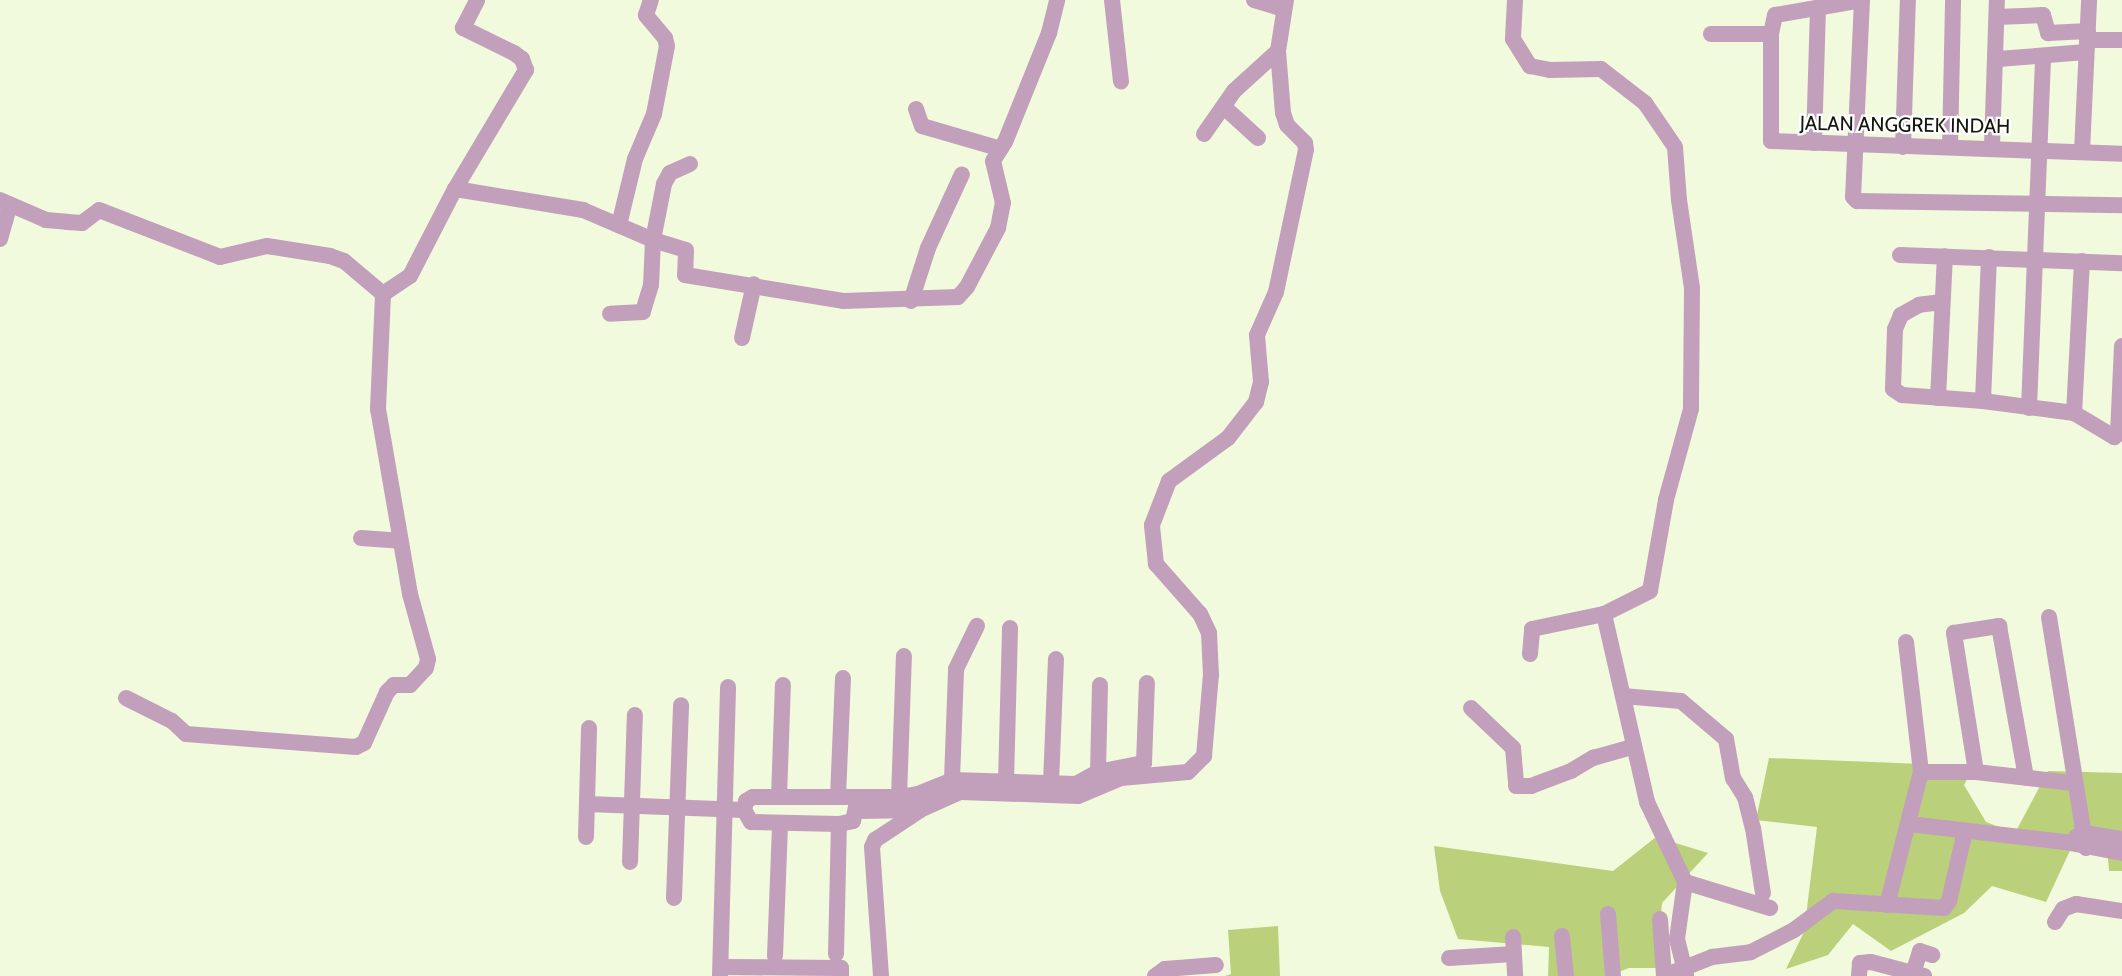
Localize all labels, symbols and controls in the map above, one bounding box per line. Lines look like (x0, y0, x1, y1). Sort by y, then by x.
street label: JALAN ANGGREK INDAH (1800, 111, 2010, 139)

